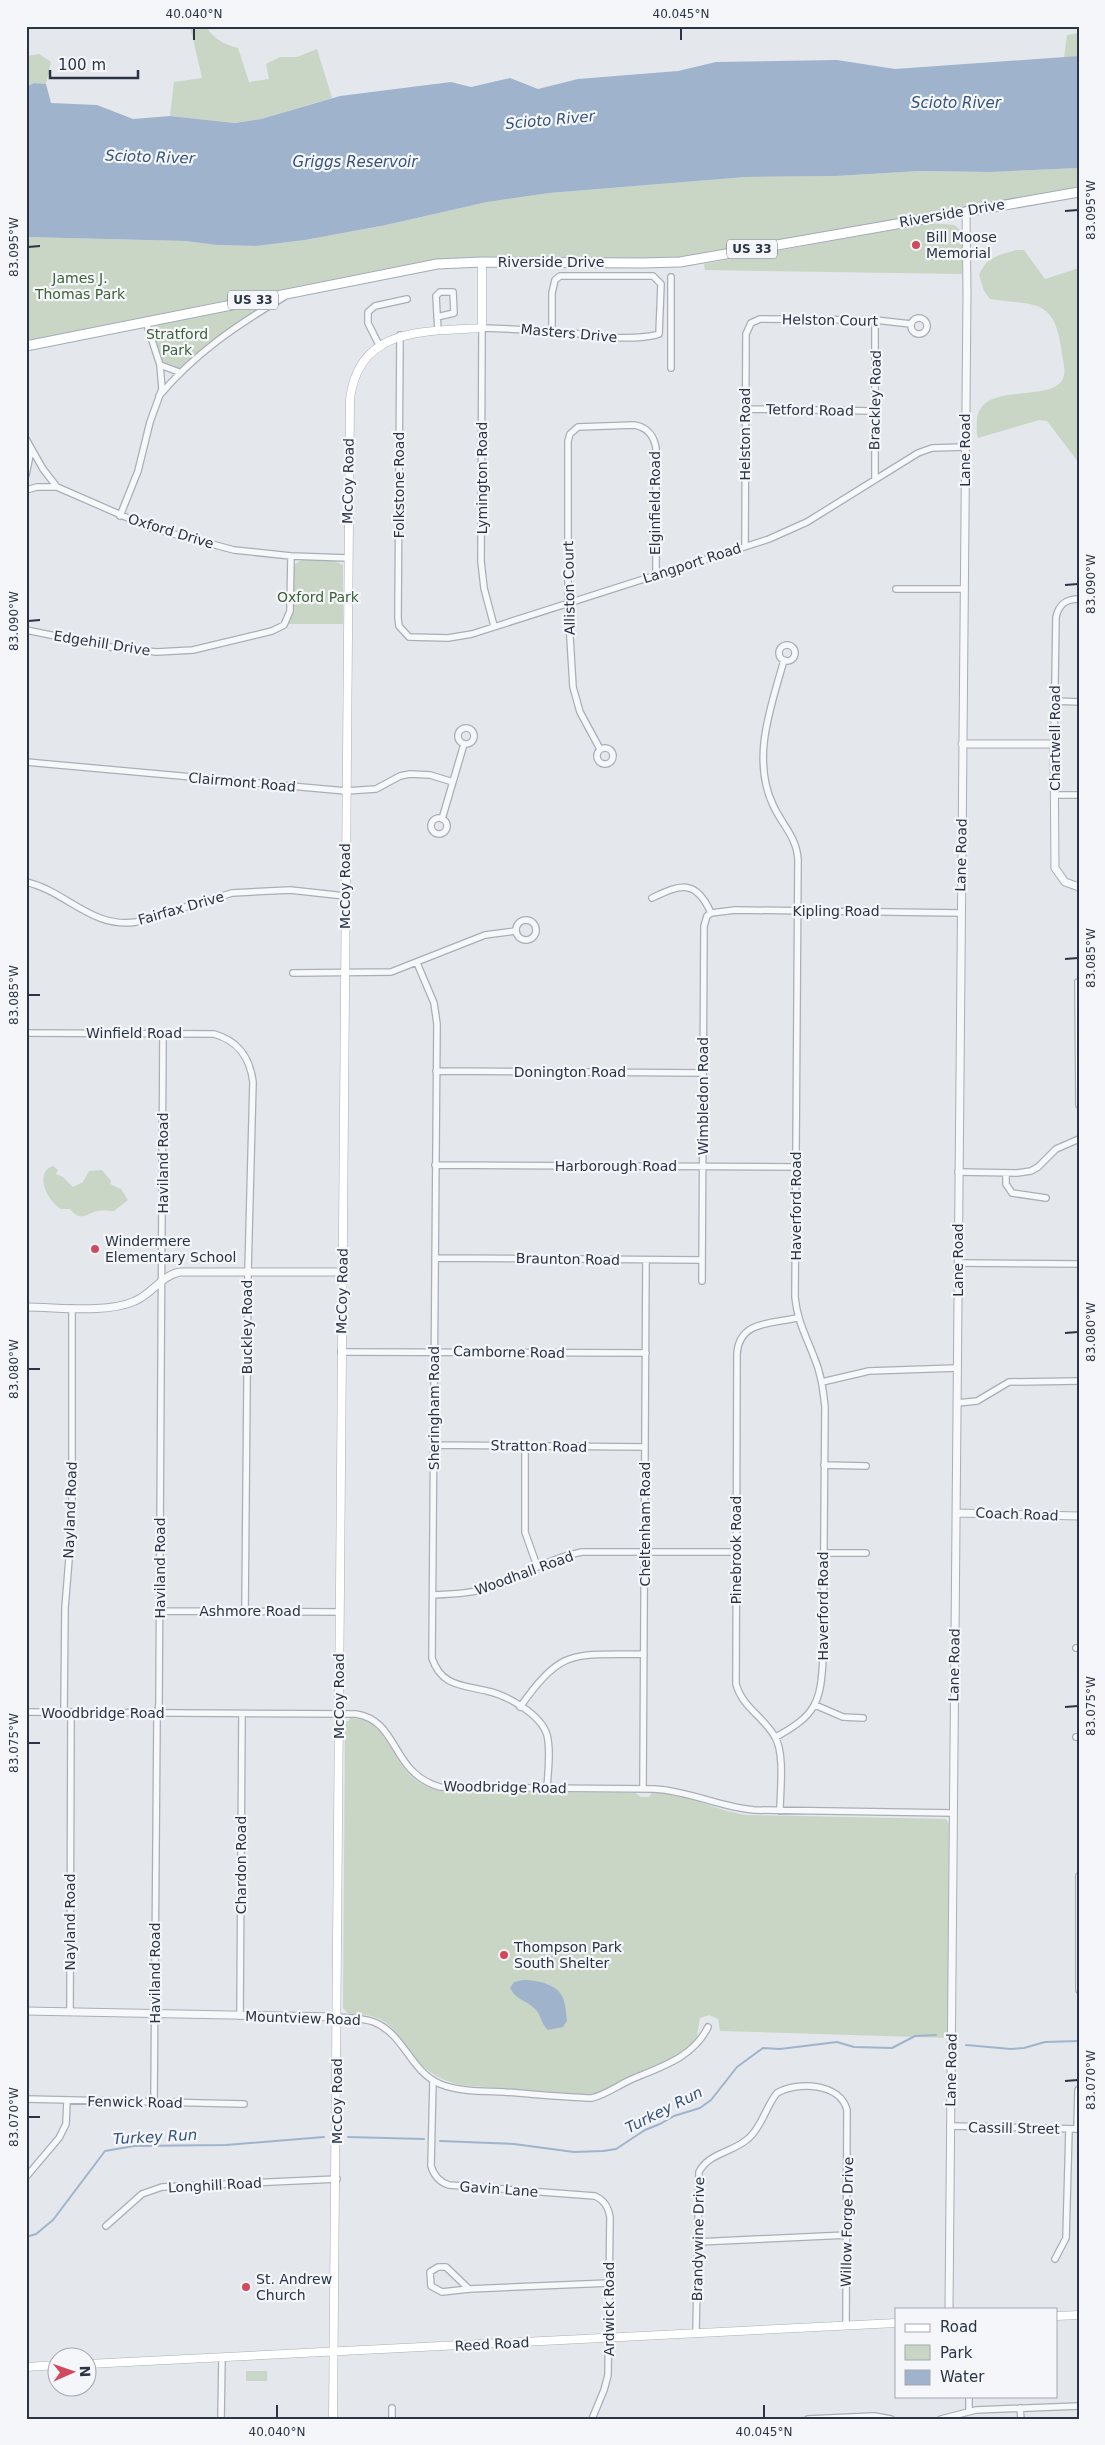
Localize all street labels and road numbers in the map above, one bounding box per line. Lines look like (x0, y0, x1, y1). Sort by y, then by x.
street label: Riverside Drive (898, 196, 1006, 230)
road number: US 33 (727, 240, 777, 258)
street label: Riverside Drive (498, 254, 604, 270)
road number: US 33 (228, 290, 278, 310)
street label: Helston Court (782, 311, 879, 329)
street label: Masters Drive (520, 321, 618, 345)
street label: Brackley Road (866, 350, 884, 450)
street label: Helston Road (737, 388, 753, 480)
street label: Tetford Road (765, 401, 854, 419)
street label: Lane Road (957, 413, 973, 487)
street label: Lymington Road (474, 422, 490, 534)
street label: Folkstone Road (391, 432, 407, 538)
street label: McCoy Road (339, 438, 357, 524)
street label: Elginfield Road (647, 451, 663, 555)
street label: Oxford Drive (126, 510, 216, 552)
street label: Alliston Court (560, 540, 578, 635)
street label: Langport Road (641, 540, 743, 586)
street label: Edgehill Drive (53, 627, 151, 659)
street label: Chartwell Road (1047, 685, 1063, 791)
street label: Clairmont Road (188, 769, 296, 795)
street label: Lane Road (952, 818, 970, 892)
street label: McCoy Road (337, 843, 353, 929)
street label: Fairfax Drive (136, 888, 226, 928)
street label: Kipling Road (792, 903, 880, 919)
street label: Winfield Road (86, 1025, 182, 1041)
street label: Wimbledon Road (695, 1037, 711, 1155)
street label: Donington Road (514, 1064, 626, 1080)
street label: Haviland Road (155, 1112, 171, 1214)
street label: Haverford Road (788, 1151, 804, 1261)
street label: Harborough Road (555, 1158, 677, 1174)
street label: Lane Road (950, 1223, 966, 1297)
street label: McCoy Road (333, 1248, 351, 1334)
street label: Braunton Road (516, 1250, 620, 1268)
street label: Buckley Road (239, 1280, 255, 1374)
street label: Camborne Road (453, 1343, 565, 1361)
street label: Sheringham Road (426, 1346, 442, 1470)
street label: Stratton Road (491, 1437, 587, 1455)
street label: Nayland Road (60, 1461, 80, 1559)
street label: Cheltenham Road (637, 1462, 653, 1586)
street label: Pinebrook Road (728, 1496, 744, 1604)
street label: Coach Road (975, 1505, 1059, 1523)
street label: Haviland Road (152, 1517, 168, 1619)
street label: Woodhall Road (472, 1548, 576, 1598)
street label: Haverford Road (815, 1551, 831, 1661)
street label: Ashmore Road (199, 1603, 301, 1619)
street label: Lane Road (945, 1628, 963, 1702)
street label: McCoy Road (331, 1653, 347, 1739)
street label: Woodbridge Road (41, 1705, 165, 1721)
street label: Woodbridge Road (443, 1778, 567, 1796)
street label: Chardon Road (233, 1816, 249, 1914)
street label: Nayland Road (62, 1873, 78, 1971)
street label: Haviland Road (147, 1922, 163, 2024)
street label: Mountview Road (245, 2008, 361, 2028)
street label: Lane Road (942, 2033, 960, 2107)
street label: McCoy Road (329, 2058, 345, 2144)
street label: Fenwick Road (87, 2093, 183, 2111)
street label: Cassill Street (968, 2119, 1060, 2137)
street label: Willow Forge Drive (838, 2157, 856, 2287)
street label: Longhill Road (168, 2175, 262, 2195)
street label: Brandywine Drive (689, 2177, 707, 2301)
street label: Gavin Lane (459, 2178, 539, 2200)
street label: Ardwick Road (601, 2262, 617, 2356)
street label: Reed Road (454, 2334, 530, 2354)

